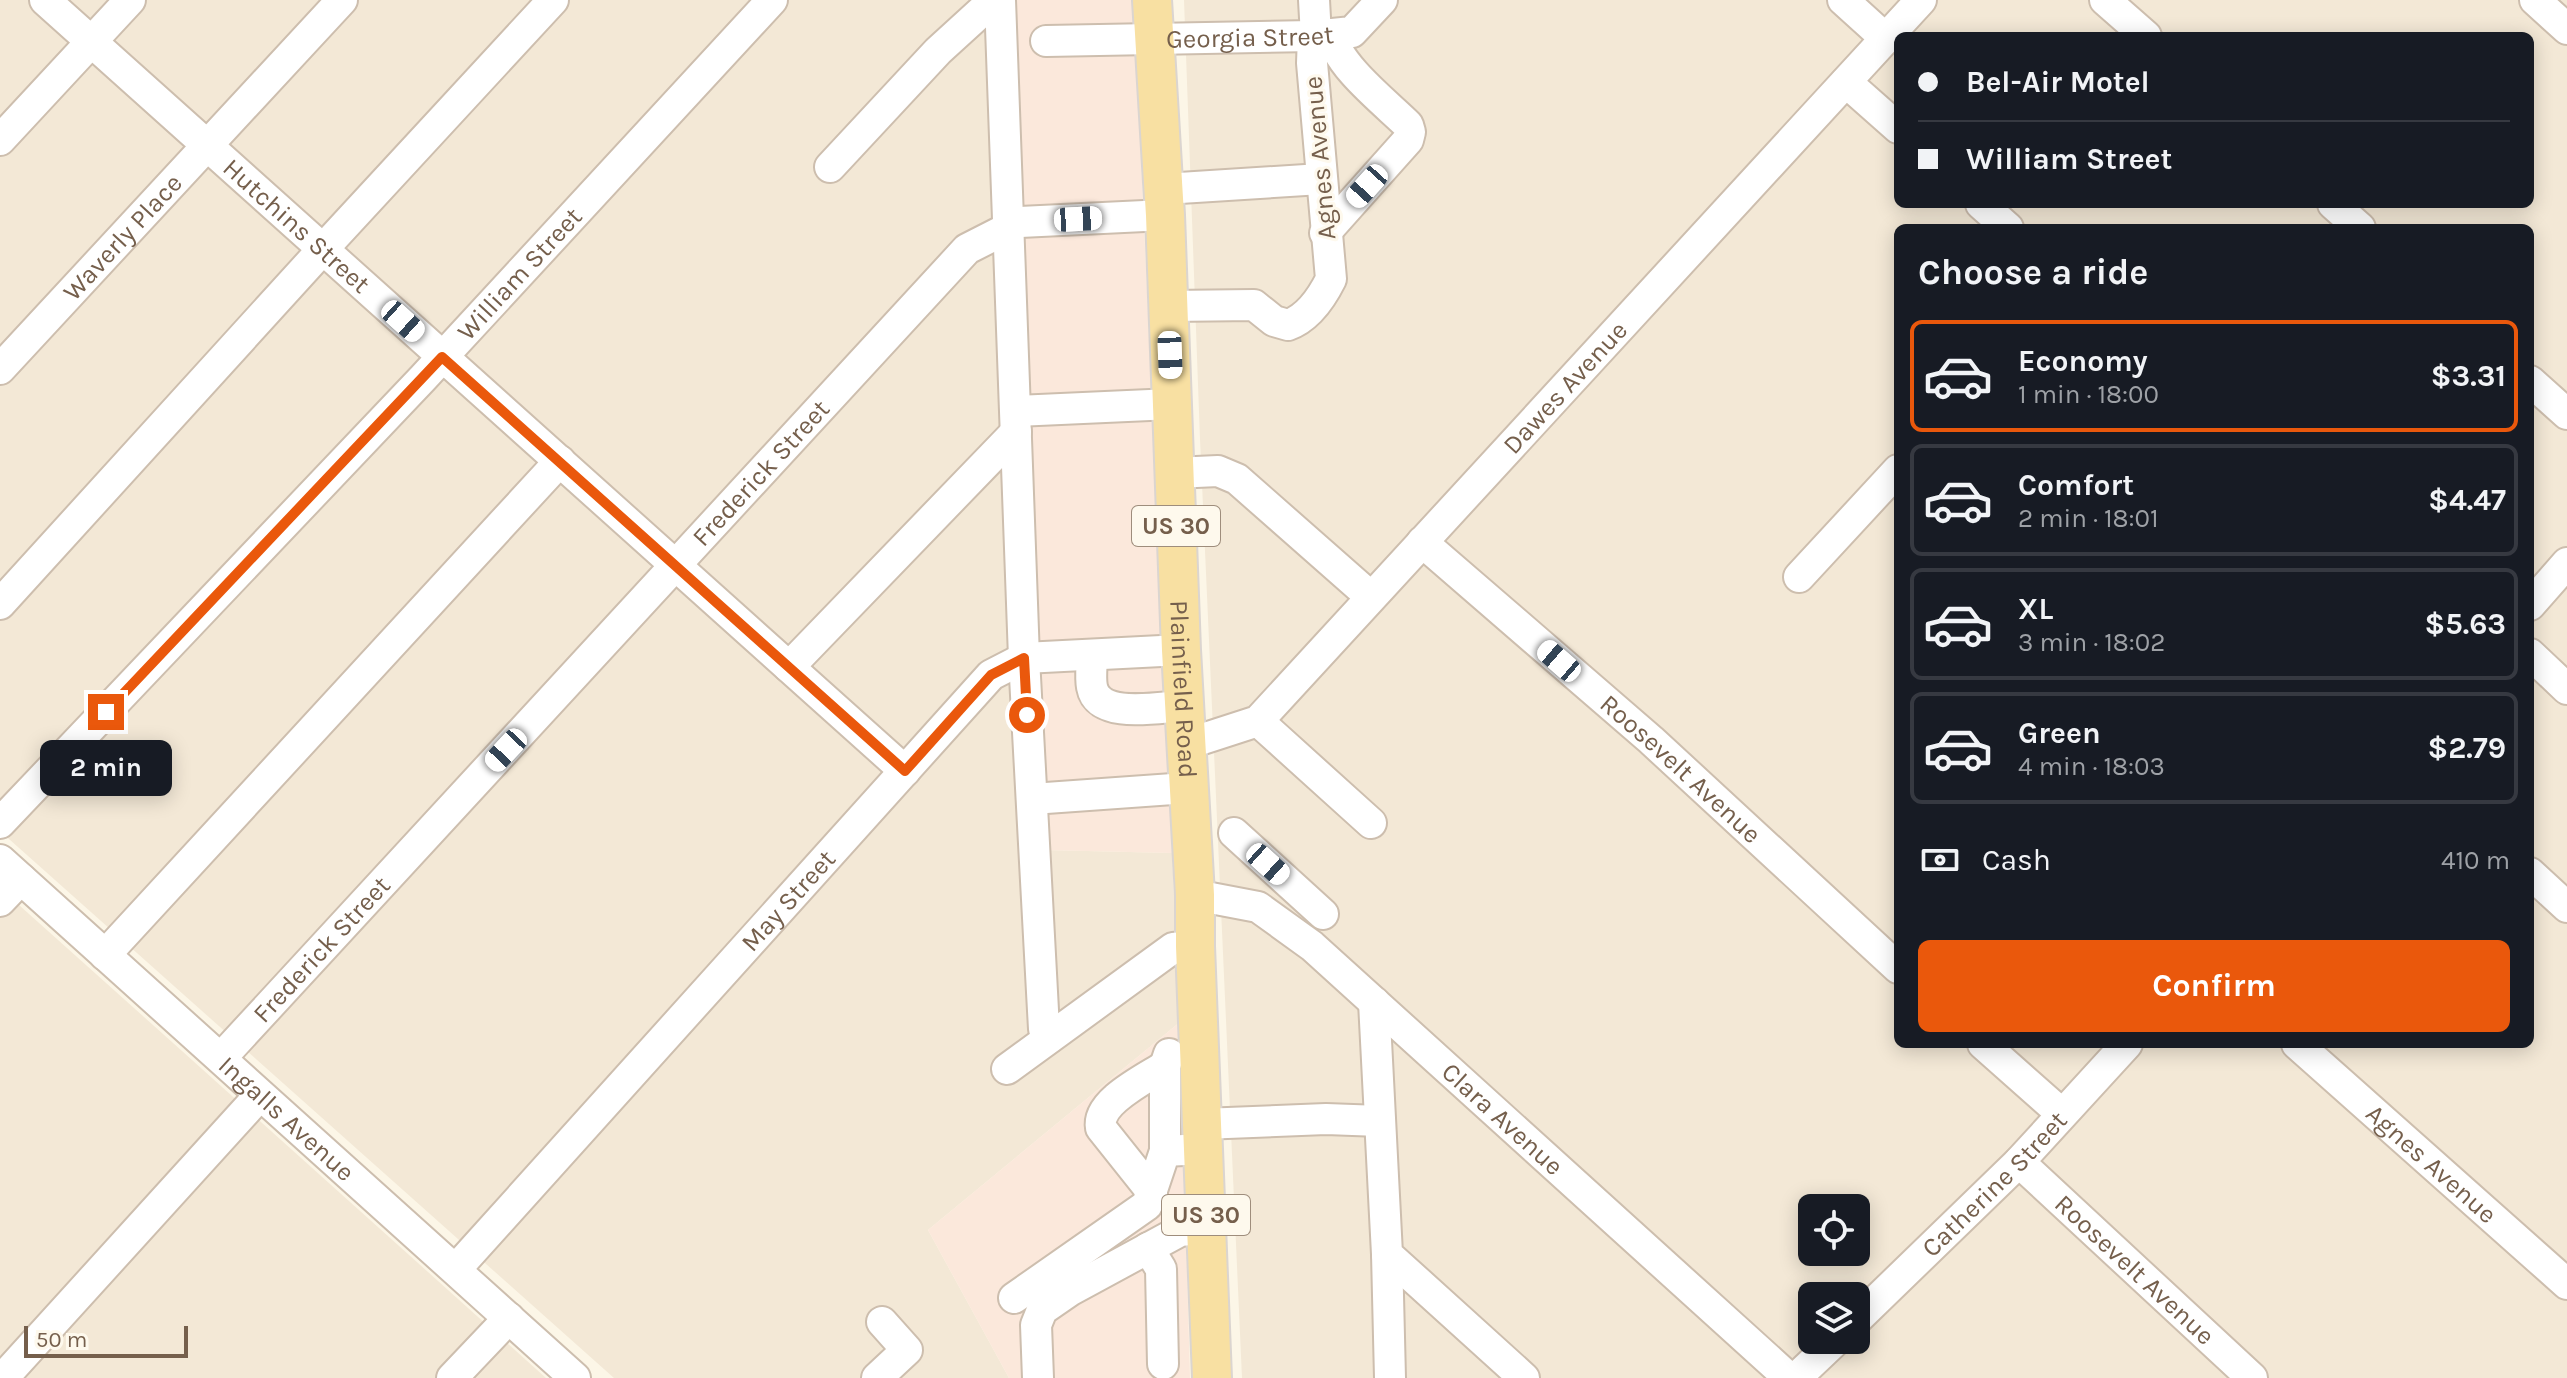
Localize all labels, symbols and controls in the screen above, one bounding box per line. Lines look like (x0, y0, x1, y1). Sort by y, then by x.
street label: Georgia Street (1166, 18, 1335, 54)
text: Bel-Air Motel (1966, 64, 2150, 100)
street label: Agnes Avenue (1297, 75, 1343, 241)
text: William Street (1966, 141, 2172, 177)
street label: Hutchins Street (217, 152, 377, 300)
car (1342, 160, 1392, 212)
street label: Waverly Place (56, 167, 188, 307)
street label: William Street (450, 201, 588, 346)
car (1053, 206, 1103, 232)
text: Choose a ride (1918, 251, 2148, 293)
car (377, 296, 429, 346)
street label: Dawes Avenue (1496, 315, 1634, 460)
car (1157, 331, 1183, 379)
icon: car (1922, 340, 1994, 412)
text: Economy (2018, 343, 2148, 379)
text: $3.31 (2431, 358, 2506, 394)
text: 1 min · 18:00 (2018, 379, 2159, 410)
street label: Frederick Street (685, 393, 836, 552)
icon: car (1922, 464, 1994, 536)
text: Comfort (2018, 467, 2134, 503)
text: $4.47 (2428, 482, 2506, 518)
text: 2 min · 18:01 (2018, 503, 2159, 534)
road number: US 30 (1132, 506, 1220, 546)
icon: car (1922, 588, 1994, 660)
text: XL (2018, 591, 2053, 627)
street label: Plainfield Road (1164, 600, 1204, 779)
text: $5.63 (2425, 606, 2506, 642)
text: 3 min · 18:02 (2018, 627, 2165, 658)
car (1533, 636, 1585, 686)
street label: Roosevelt Avenue (1594, 688, 1768, 849)
route end (88, 694, 124, 730)
route start (1009, 697, 1045, 733)
icon: car (1922, 712, 1994, 784)
text: Green (2018, 715, 2101, 751)
car (481, 724, 531, 776)
text: $2.79 (2428, 730, 2506, 766)
callout: 2 min (40, 740, 172, 796)
text: 4 min · 18:03 (2018, 751, 2165, 782)
text: 2 min (70, 752, 142, 783)
icon: cash (1918, 838, 1962, 882)
car (1242, 839, 1294, 889)
text: Cash (1982, 842, 2051, 878)
street label: May Street (734, 843, 842, 958)
text: 410 m (2441, 845, 2510, 876)
street label: Frederick Street (246, 869, 397, 1029)
button: Confirm (1918, 940, 2510, 1032)
street label: Ingalls Avenue (212, 1049, 361, 1187)
street label: Clara Avenue (1436, 1056, 1570, 1182)
street label: Agnes Avenue (2360, 1097, 2503, 1230)
street label: Catherine Street (1915, 1105, 2073, 1263)
street label: Roosevelt Avenue (2049, 1188, 2221, 1351)
map controls (1798, 1194, 1870, 1354)
button: locate (1798, 1194, 1870, 1266)
road number: US 30 (1162, 1195, 1250, 1235)
button: layers (1798, 1282, 1870, 1354)
scale bar (24, 1322, 188, 1358)
text: 50 m (36, 1327, 87, 1353)

